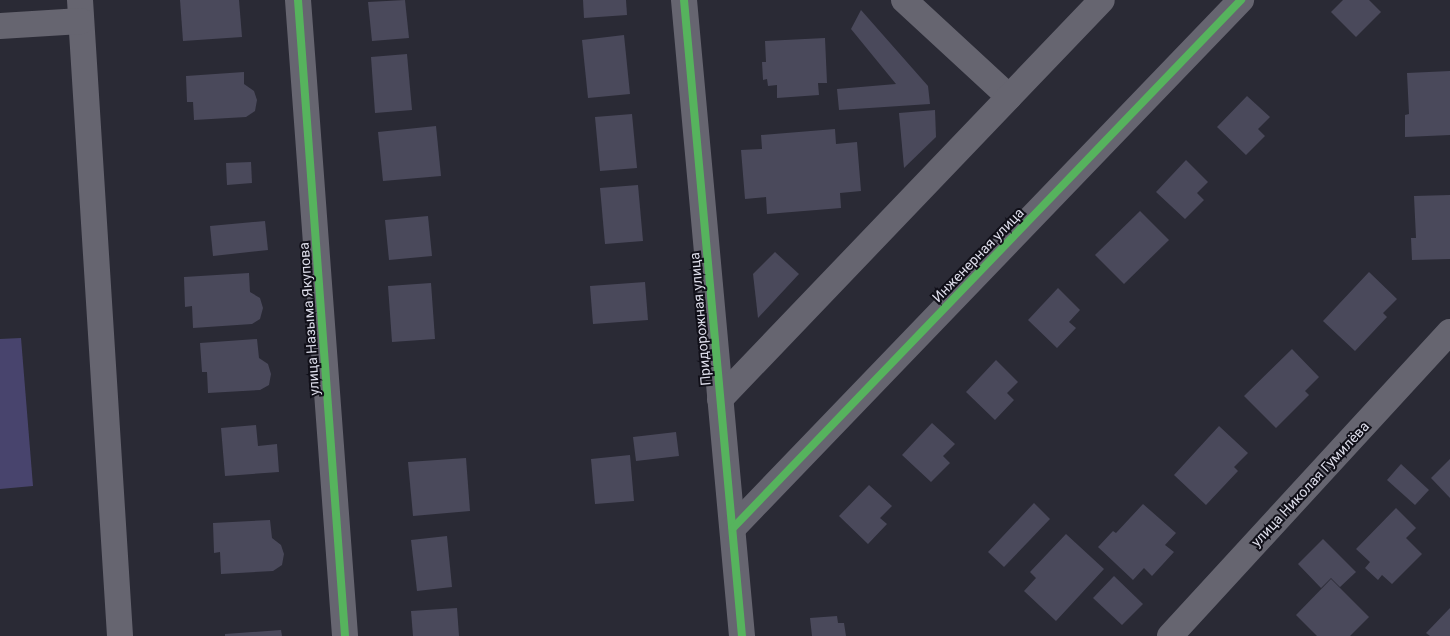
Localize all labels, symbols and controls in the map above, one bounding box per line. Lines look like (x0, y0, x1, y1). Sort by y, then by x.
street label: Инженерная улица (929, 204, 1027, 306)
street label: улица Назыма Якупова (295, 242, 323, 396)
street label: Придорожная улица (686, 251, 714, 387)
street label: улица Николая Гумилёва (1248, 418, 1372, 550)

